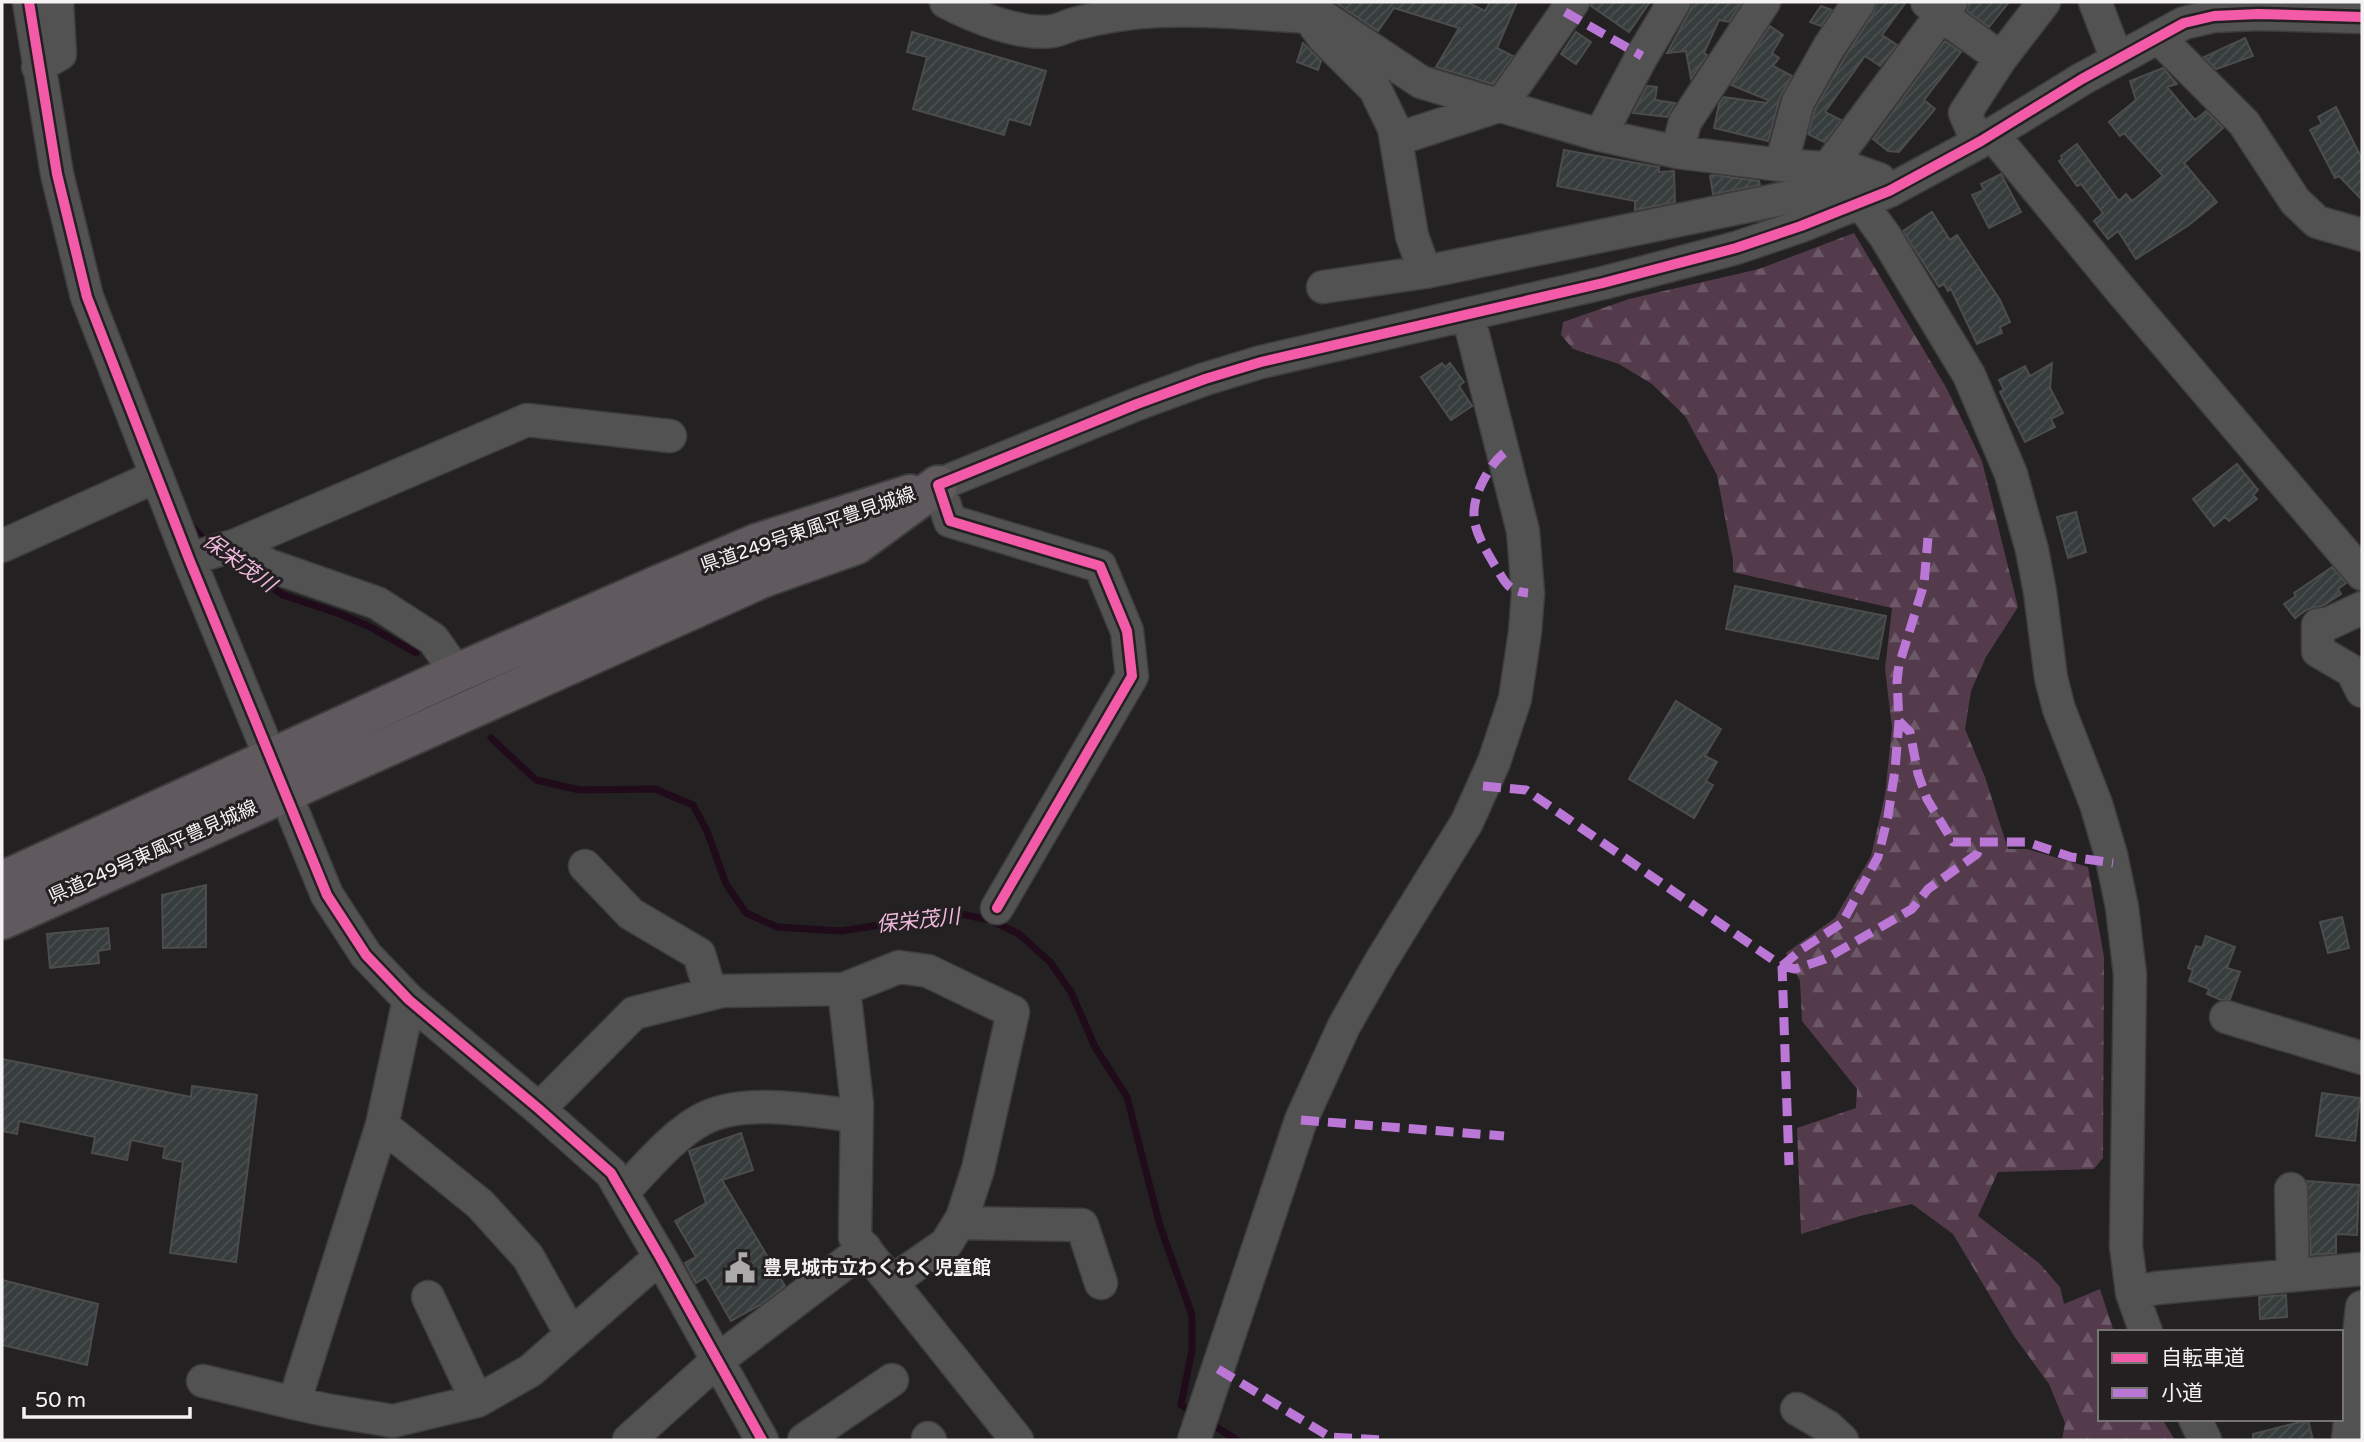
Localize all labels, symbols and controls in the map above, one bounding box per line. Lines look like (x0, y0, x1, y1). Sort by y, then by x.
street label: 県道249号東風平豊見城線 (698, 483, 918, 577)
water label: 保栄茂川 (198, 528, 282, 599)
street label: 県道249号東風平豊見城線 (45, 796, 261, 908)
water label: 保栄茂川 (875, 904, 963, 938)
public building icon: 豊見城市立わくわく児童館 (723, 1251, 757, 1285)
place label: 豊見城市立わくわく児童館 (763, 1257, 991, 1279)
legend (2098, 1330, 2343, 1421)
text: 自転車道 (2161, 1346, 2245, 1371)
scale bar (24, 1376, 191, 1420)
text: 小道 (2161, 1381, 2203, 1406)
text: 50 m (35, 1388, 86, 1413)

